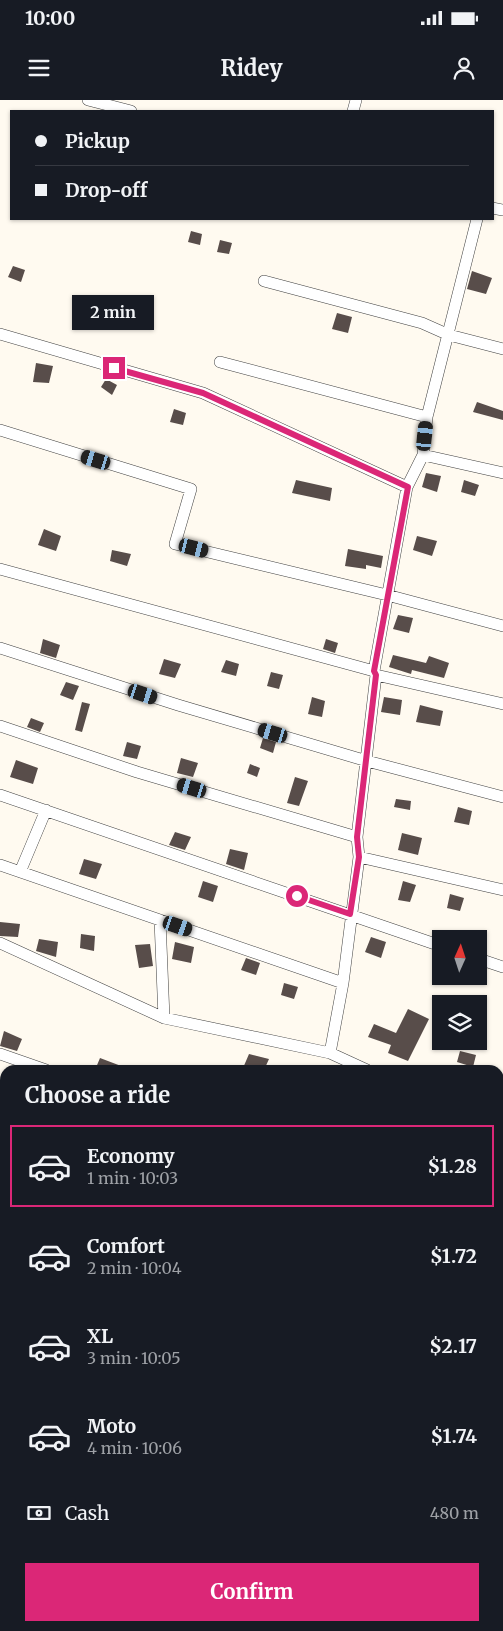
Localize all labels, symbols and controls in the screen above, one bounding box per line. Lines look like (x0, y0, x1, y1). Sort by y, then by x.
text: 10:00 (25, 6, 75, 30)
icon: menu (25, 54, 53, 82)
text: Ridey (221, 54, 282, 82)
icon: person (450, 54, 478, 82)
text: Pickup (65, 129, 130, 153)
text: Drop-off (65, 178, 147, 202)
callout: 2 min (73, 296, 155, 330)
text: 2 min (90, 302, 136, 322)
route end (103, 357, 125, 379)
car (415, 420, 434, 452)
car (79, 448, 112, 472)
car (177, 537, 210, 559)
car (126, 682, 159, 706)
car (256, 721, 289, 745)
car (175, 776, 208, 800)
route start (286, 885, 308, 907)
car (161, 914, 194, 938)
north arrow (432, 930, 488, 985)
map controls (432, 930, 487, 1050)
button: layers (432, 995, 487, 1050)
text: Choose a ride (25, 1081, 170, 1109)
icon: car (27, 1144, 72, 1189)
text: Economy (87, 1144, 175, 1168)
text: $1.28 (428, 1154, 477, 1178)
text: 1 min · 10:03 (87, 1168, 178, 1188)
icon: car (27, 1234, 72, 1279)
text: Comfort (87, 1234, 165, 1258)
text: $1.72 (430, 1244, 477, 1268)
text: 2 min · 10:04 (87, 1258, 182, 1278)
icon: car (27, 1324, 72, 1369)
text: XL (87, 1324, 113, 1348)
text: $2.17 (429, 1334, 477, 1358)
text: 3 min · 10:05 (87, 1348, 181, 1368)
icon: car (27, 1414, 72, 1459)
text: Moto (87, 1414, 136, 1438)
text: $1.74 (431, 1424, 477, 1448)
text: 4 min · 10:06 (87, 1438, 182, 1458)
icon: cash (25, 1499, 53, 1527)
text: Cash (65, 1501, 109, 1525)
text: 480 m (430, 1503, 479, 1523)
button: Confirm (25, 1563, 479, 1621)

